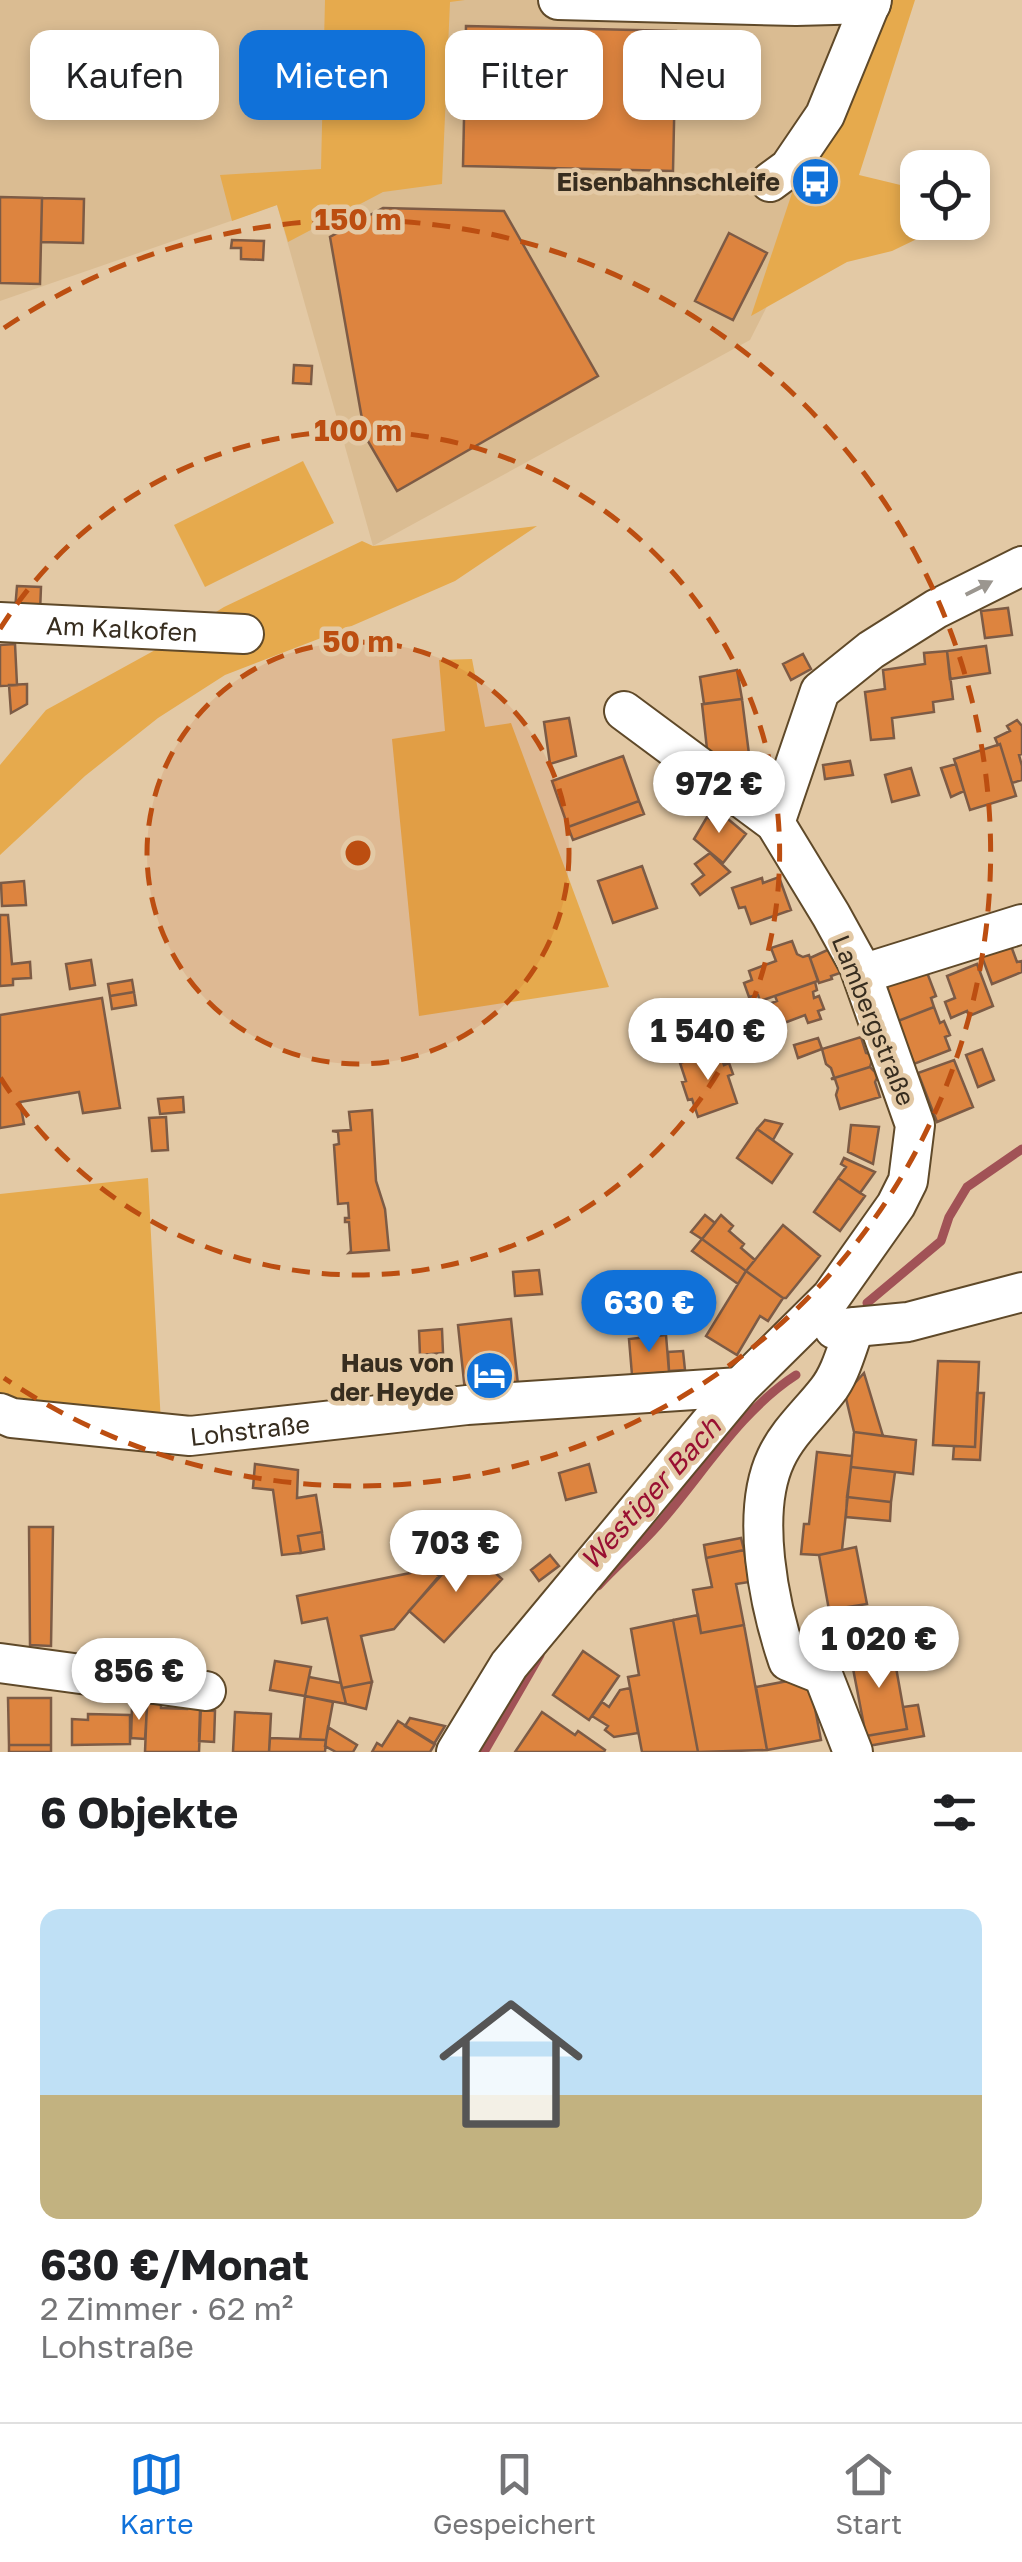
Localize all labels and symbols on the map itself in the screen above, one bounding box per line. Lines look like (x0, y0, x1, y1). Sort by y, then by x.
bus stop icon: Eisenbahnschleife (789, 155, 841, 207)
place label: Eisenbahnschleife (556, 166, 780, 197)
text: 150 m (315, 201, 402, 237)
text: 100 m (314, 412, 402, 448)
one-way arrow (965, 580, 994, 597)
street label: Am Kalkofen (45, 609, 198, 647)
text: 50 m (322, 623, 394, 659)
pin: 972 € (649, 751, 789, 836)
centre of rings (340, 835, 376, 871)
street label: Lambergstraße (826, 930, 922, 1110)
pin: 1 540 € (616, 998, 800, 1083)
pin: 630 € (579, 1270, 719, 1355)
place label: Haus von der Heyde (330, 1347, 454, 1407)
hotel icon: Haus von der Heyde (463, 1350, 515, 1402)
street label: Lohstraße (188, 1407, 311, 1451)
water label: Westiger Bach (573, 1409, 728, 1576)
pin: 703 € (386, 1510, 526, 1595)
pin: 1 020 € (787, 1606, 971, 1691)
pin: 856 € (69, 1638, 209, 1723)

